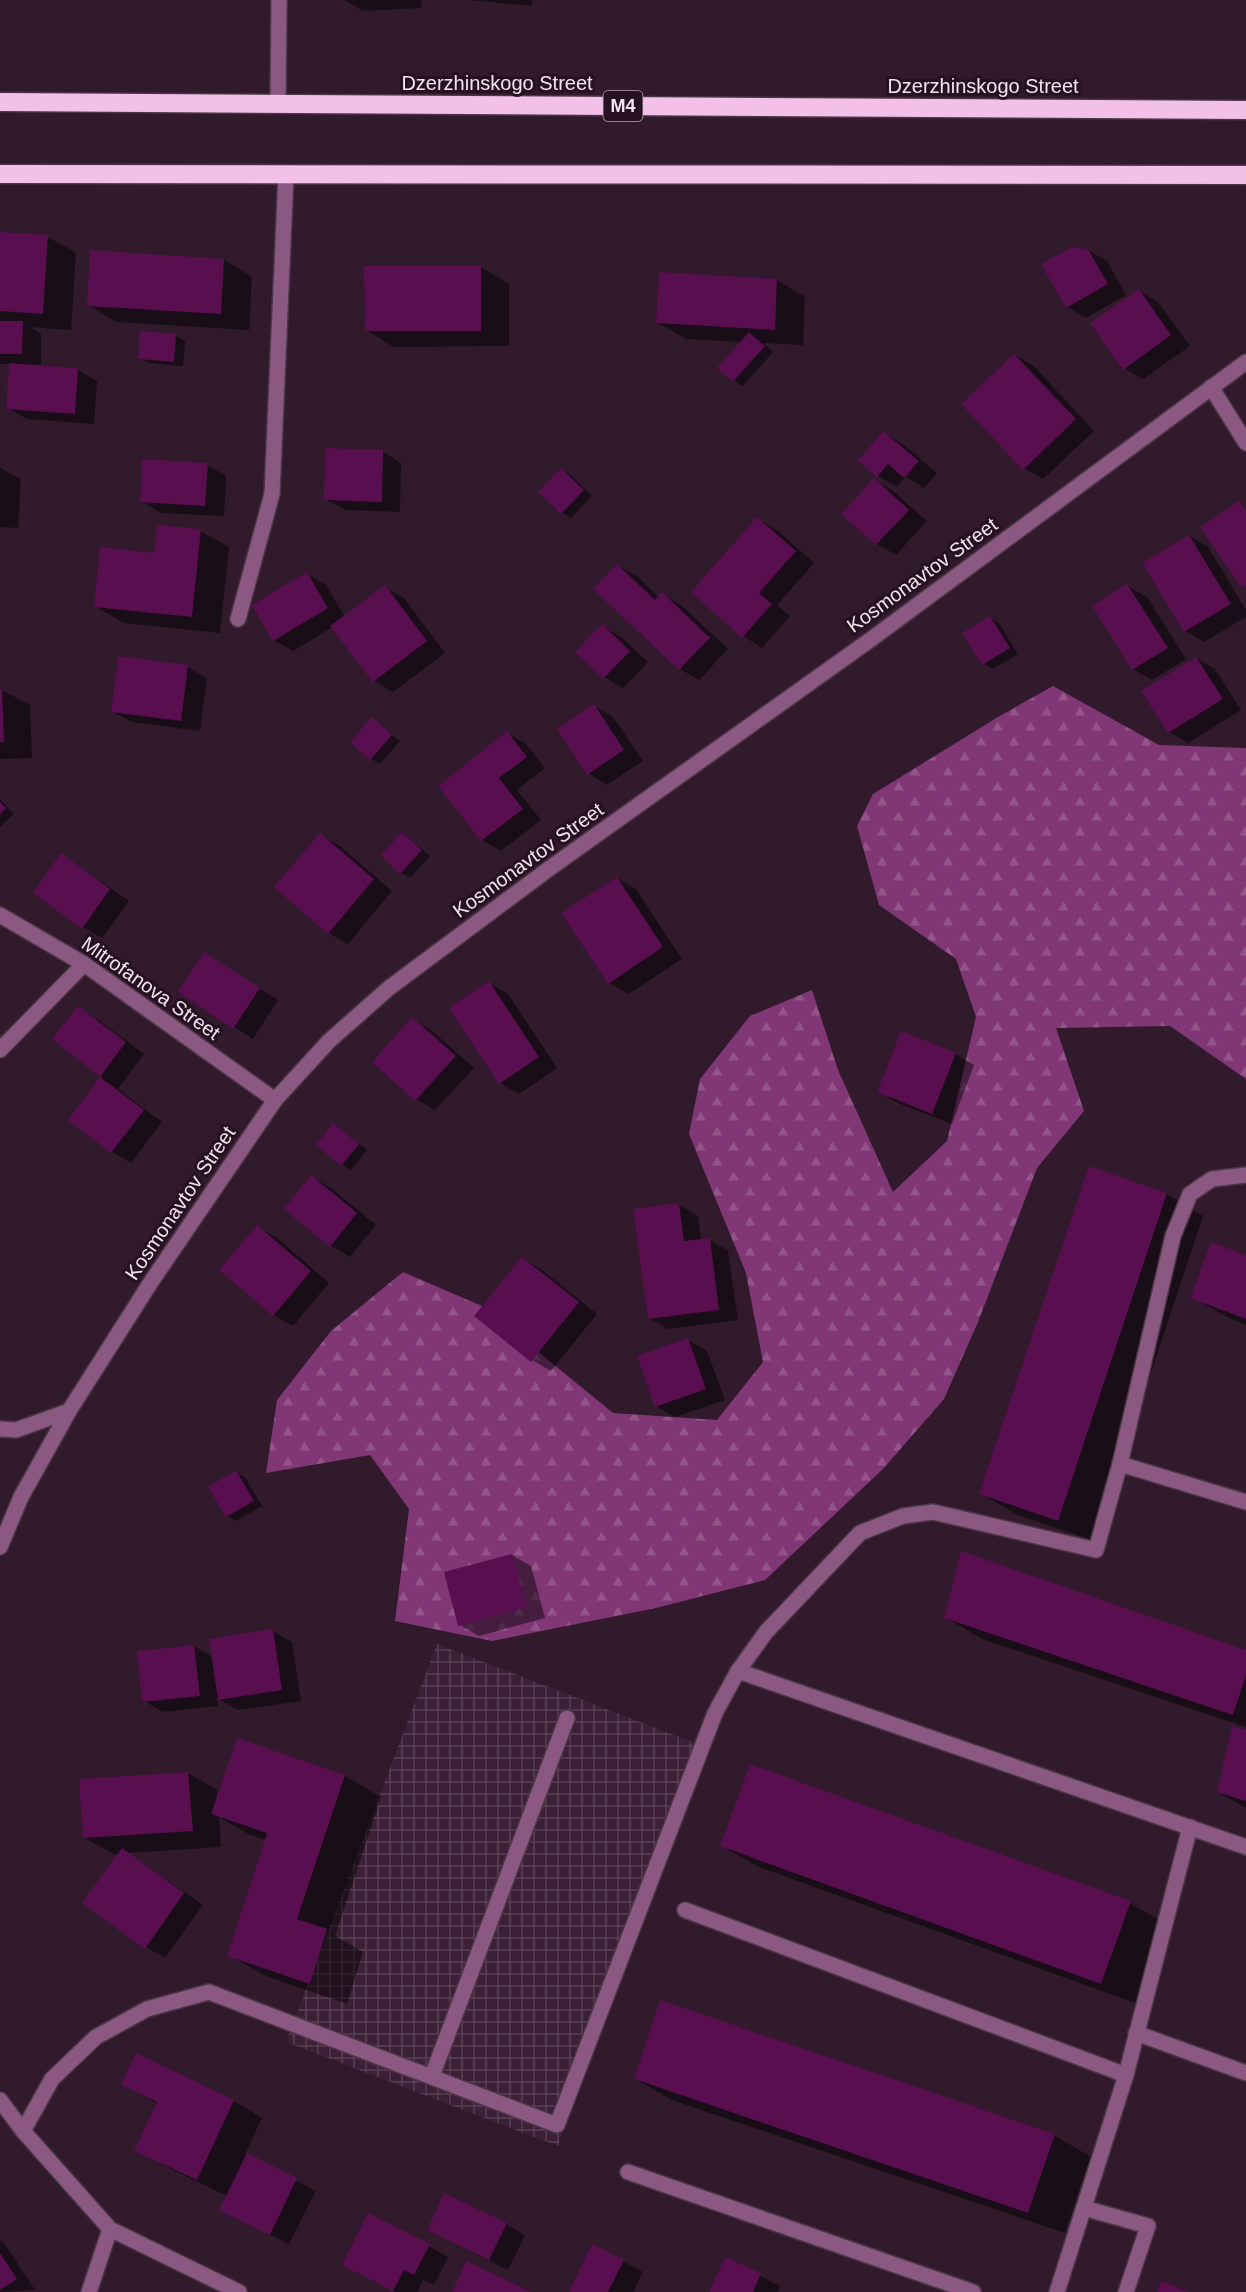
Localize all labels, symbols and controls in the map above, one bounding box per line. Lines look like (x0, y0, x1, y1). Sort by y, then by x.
street label: Dzerzhinskogo Street (401, 72, 593, 94)
street label: Dzerzhinskogo Street (887, 75, 1079, 97)
road number: M4 (604, 91, 642, 121)
street label: Kosmonavtov Street (843, 513, 1002, 637)
street label: Kosmonavtov Street (449, 798, 608, 922)
street label: Mitrofanova Street (78, 932, 225, 1044)
street label: Kosmonavtov Street (121, 1122, 240, 1284)

